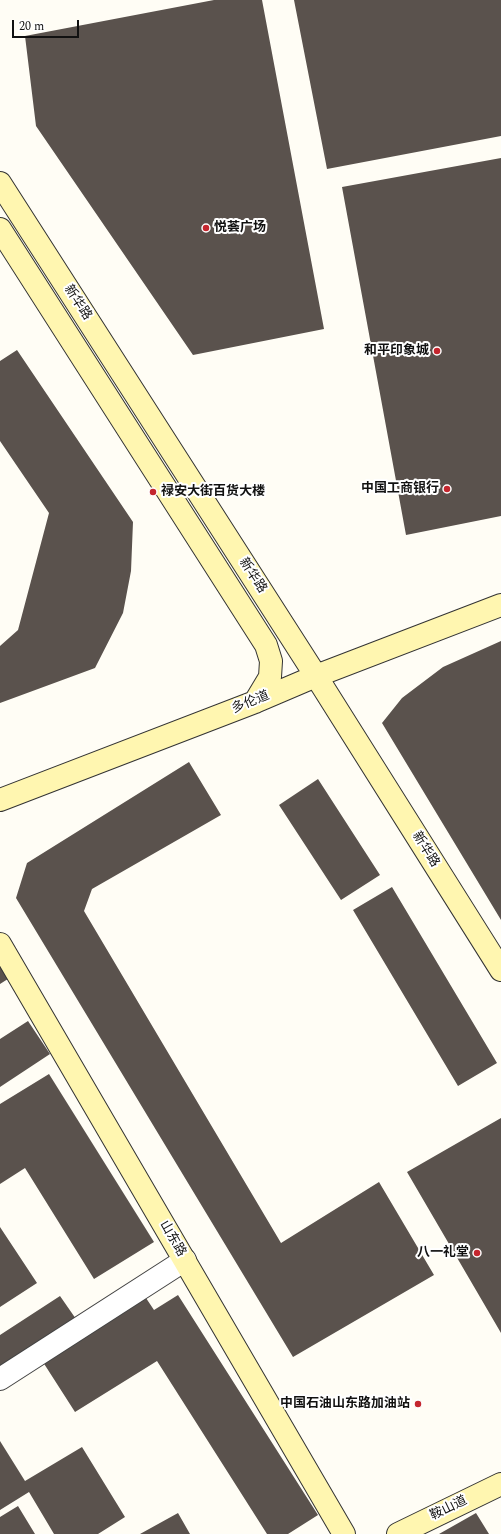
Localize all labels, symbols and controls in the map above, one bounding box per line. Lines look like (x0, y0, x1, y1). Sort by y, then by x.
scale bar (14, 12, 81, 38)
text: 20 m (19, 17, 44, 36)
place label: 悦荟广场 (214, 220, 266, 236)
marker: 悦荟广场 (201, 223, 211, 233)
street label: 新华路 (60, 282, 94, 324)
place label: 和平印象城 (364, 343, 429, 359)
marker: 和平印象城 (432, 346, 442, 356)
place label: 中国工商银行 (361, 481, 439, 497)
place label: 禄安大街百货大楼 (161, 484, 265, 500)
marker: 中国工商银行 (442, 484, 452, 494)
marker: 禄安大街百货大楼 (148, 487, 158, 497)
street label: 新华路 (235, 555, 269, 597)
street label: 多伦道 (230, 688, 272, 718)
street label: 新华路 (408, 829, 442, 871)
street label: 山东路 (155, 1218, 189, 1260)
place label: 八一礼堂 (417, 1245, 469, 1261)
marker: 八一礼堂 (472, 1248, 482, 1258)
place label: 中国石油山东路加油站 (280, 1396, 410, 1412)
marker: 中国石油山东路加油站 (413, 1399, 423, 1409)
street label: 鞍山道 (428, 1493, 470, 1525)

